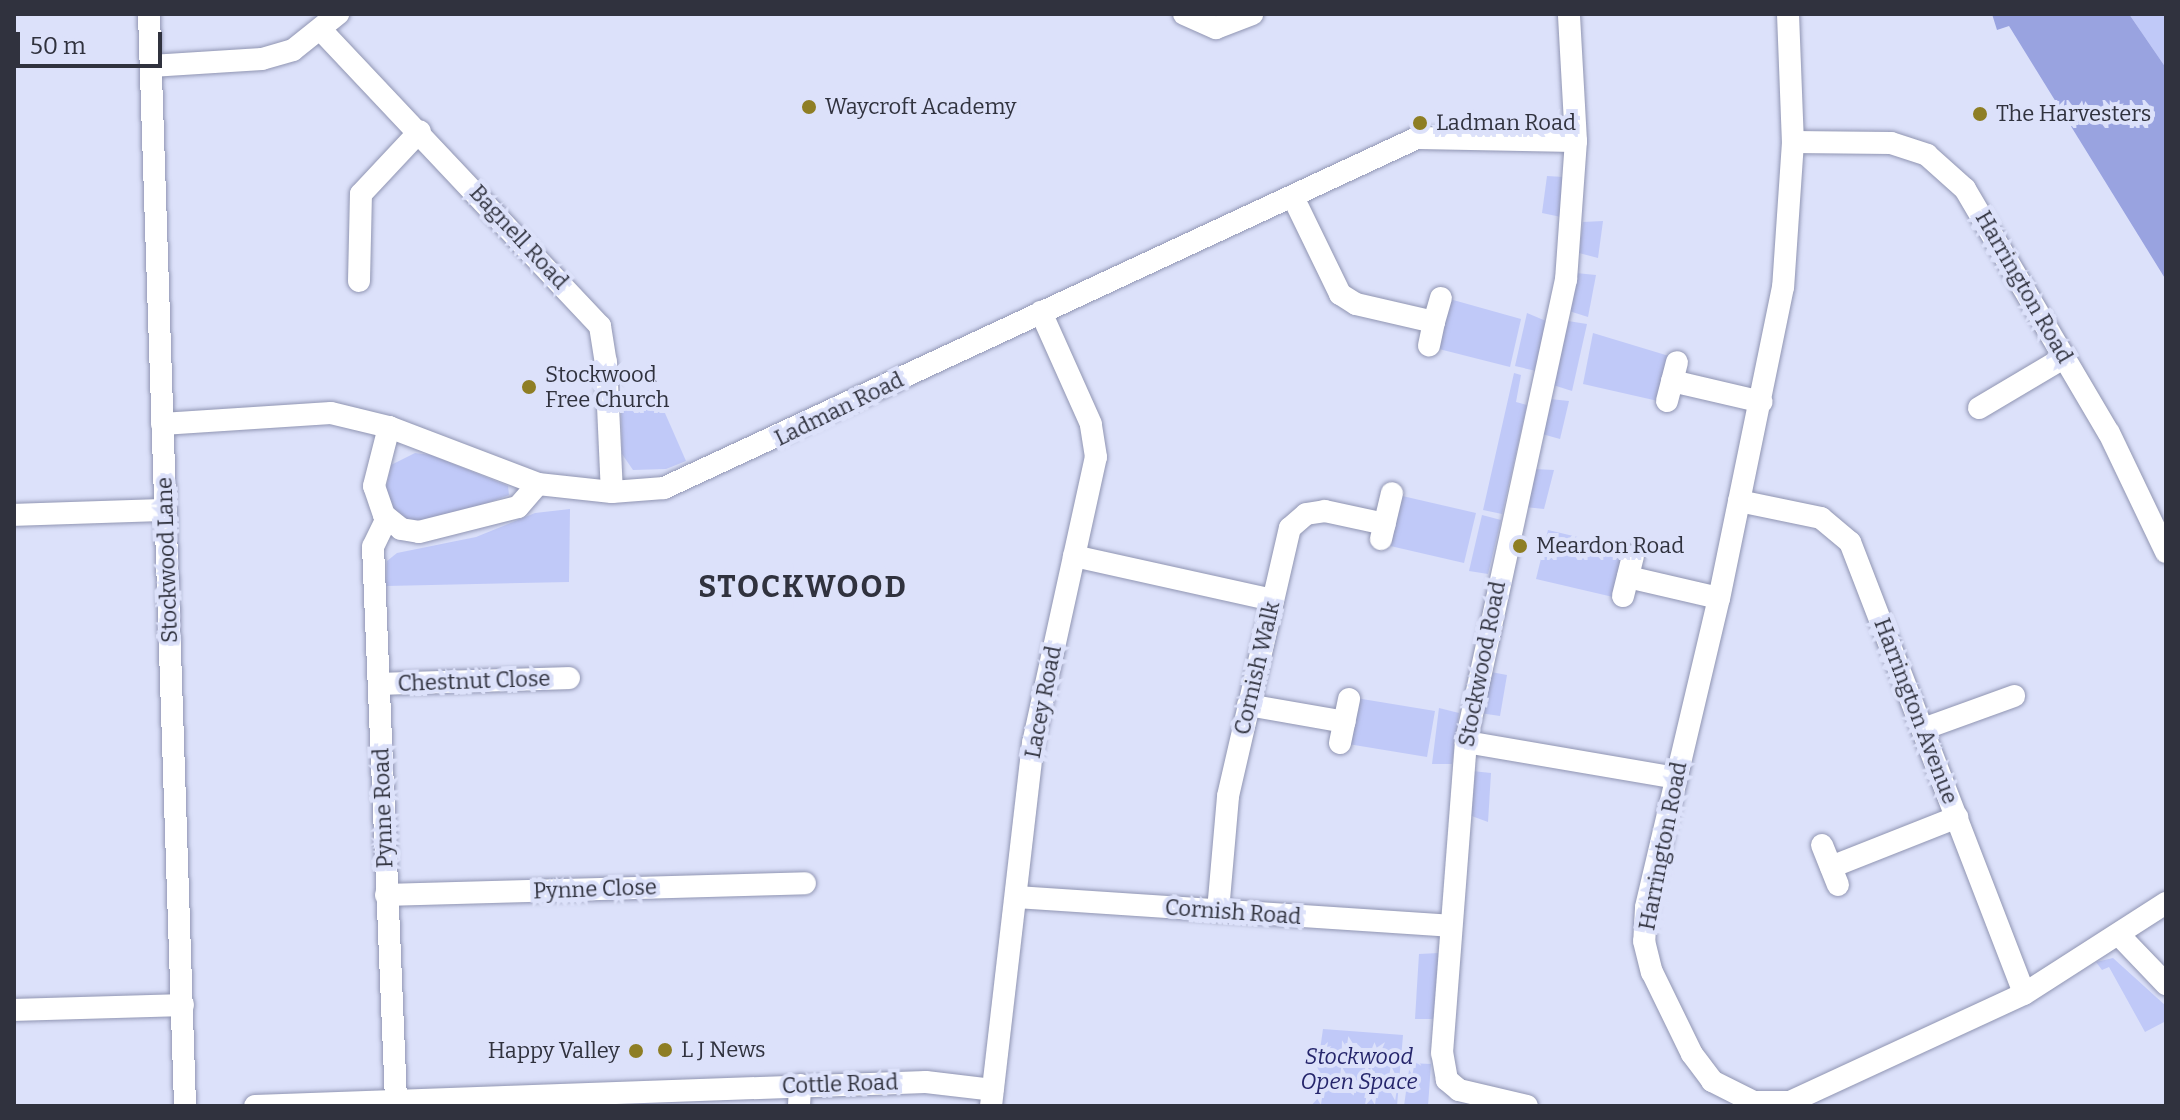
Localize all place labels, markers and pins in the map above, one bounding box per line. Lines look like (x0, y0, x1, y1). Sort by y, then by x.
place label: Waycroft Academy (825, 94, 1016, 120)
marker: Waycroft Academy (800, 98, 818, 116)
place label: The Harvesters (1996, 101, 2151, 127)
marker: The Harvesters (1971, 105, 1989, 123)
place label: Ladman Road (1436, 110, 1576, 136)
marker: Ladman Road (1411, 114, 1429, 132)
place label: Stockwood Free Church (545, 361, 669, 412)
marker: Stockwood Free Church (520, 378, 538, 396)
place label: Meardon Road (1536, 533, 1684, 559)
marker: Meardon Road (1511, 537, 1529, 555)
place label: L J News (681, 1037, 766, 1063)
place label: Happy Valley (488, 1038, 620, 1064)
marker: L J News (656, 1041, 674, 1059)
marker: Happy Valley (627, 1042, 645, 1060)

